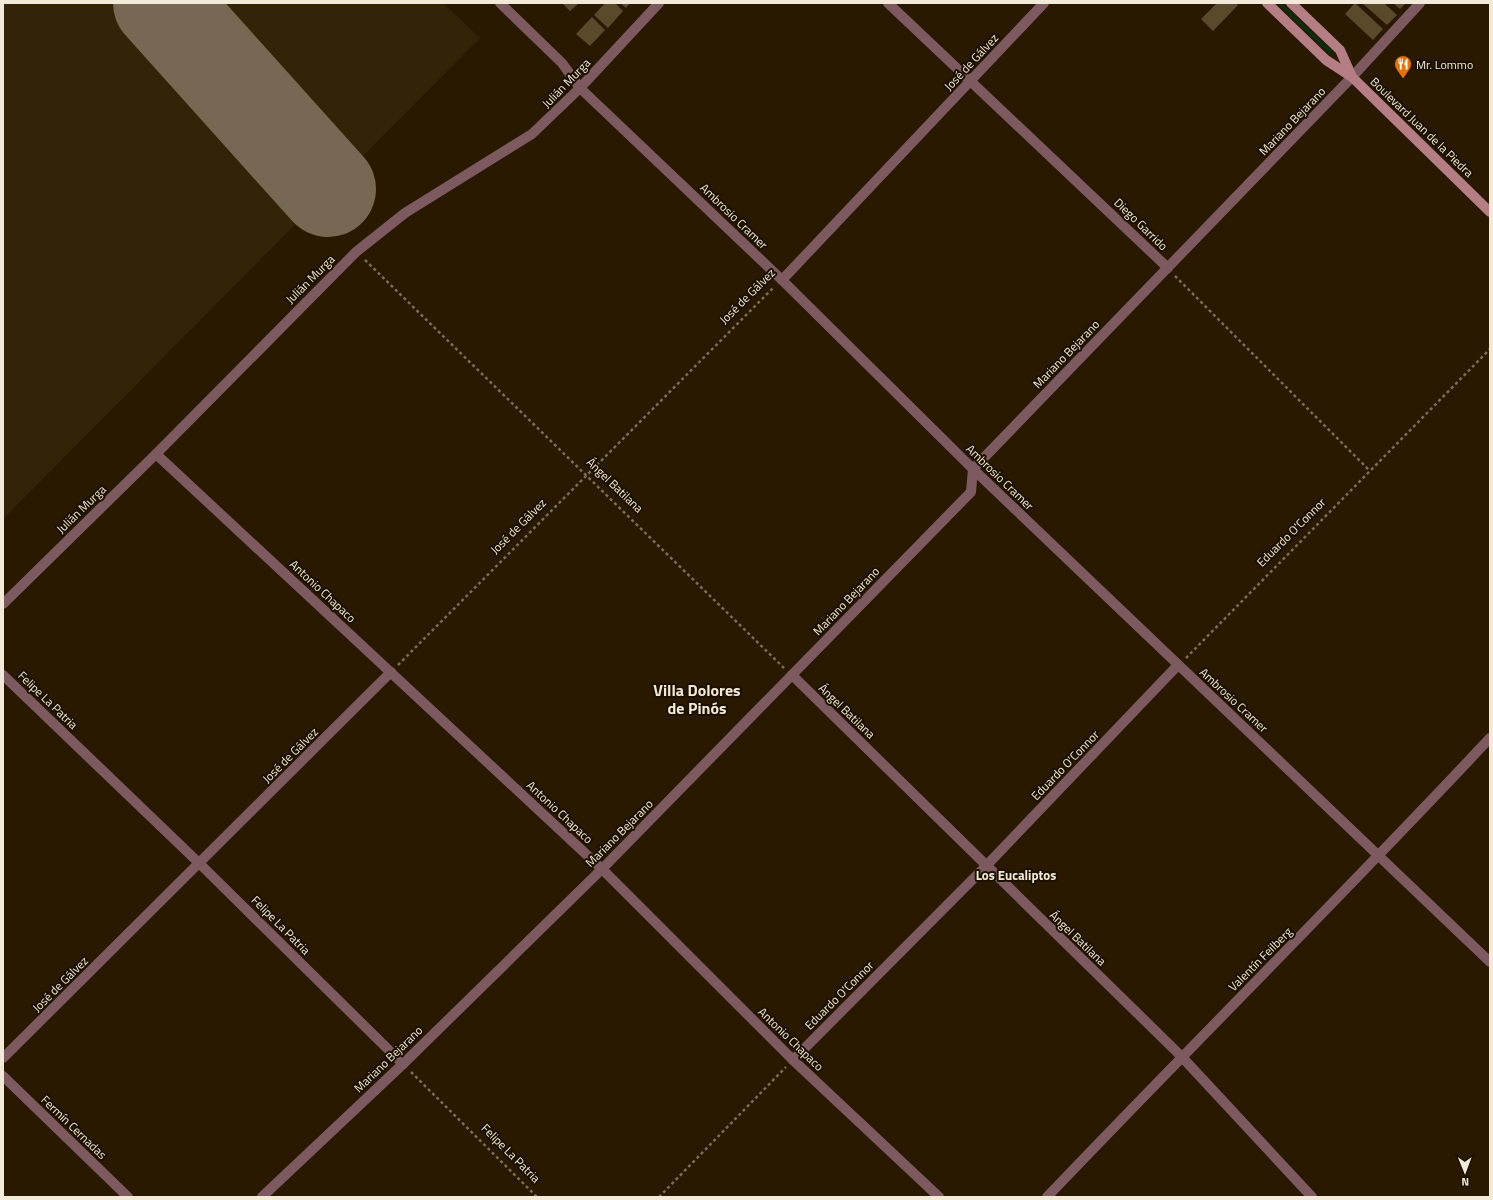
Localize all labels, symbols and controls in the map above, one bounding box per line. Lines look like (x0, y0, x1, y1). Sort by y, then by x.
street label: José de Gálvez (939, 29, 1003, 95)
street label: Julián Murga (537, 54, 595, 112)
restaurant icon: Mr. Lommo (1393, 54, 1413, 79)
place label: Mr. Lommo (1416, 55, 1473, 74)
street label: Boulevard Juan de la Piedra (1366, 73, 1478, 181)
street label: Mariano Bejarano (1254, 82, 1330, 160)
street label: Ambrosio Cramer (696, 179, 772, 253)
street label: Diego Garrido (1110, 193, 1172, 255)
street label: Julián Murga (281, 250, 339, 308)
street label: José de Gálvez (715, 264, 779, 328)
street label: Mariano Bejarano (1028, 315, 1104, 393)
street label: Ambrosio Cramer (962, 440, 1038, 514)
street label: Ángel Batilana (582, 453, 648, 517)
street label: Julián Murga (52, 480, 110, 538)
street label: Eduardo O'Connor (1252, 493, 1330, 571)
street label: José de Gálvez (486, 494, 550, 558)
street label: Antonio Chapaco (285, 555, 361, 627)
street label: Mariano Bejarano (808, 562, 884, 640)
street label: Ambrosio Cramer (1195, 663, 1273, 737)
street label: Felipe La Patria (14, 666, 82, 734)
district label: Villa Dolores de Pinós (653, 678, 741, 720)
street label: Ángel Batilana (814, 679, 880, 743)
street label: José de Gálvez (258, 723, 322, 787)
street label: Eduardo O'Connor (1027, 726, 1103, 804)
street label: Antonio Chapaco (522, 776, 598, 848)
street label: Mariano Bejarano (581, 795, 657, 871)
district label: Los Eucaliptos (976, 865, 1056, 885)
street label: Felipe La Patria (247, 891, 315, 959)
street label: Ángel Batilana (1045, 906, 1111, 970)
street label: Valentín Feilberg (1224, 923, 1296, 995)
street label: José de Gálvez (28, 952, 92, 1016)
street label: Eduardo O'Connor (800, 956, 878, 1034)
street label: Antonio Chapaco (754, 1003, 828, 1075)
street label: Mariano Bejarano (349, 1021, 427, 1097)
street label: Fermín Cernadas (37, 1091, 111, 1164)
street label: Felipe La Patria (477, 1119, 545, 1187)
north arrow (1445, 1152, 1485, 1192)
text: N (1461, 1174, 1469, 1190)

